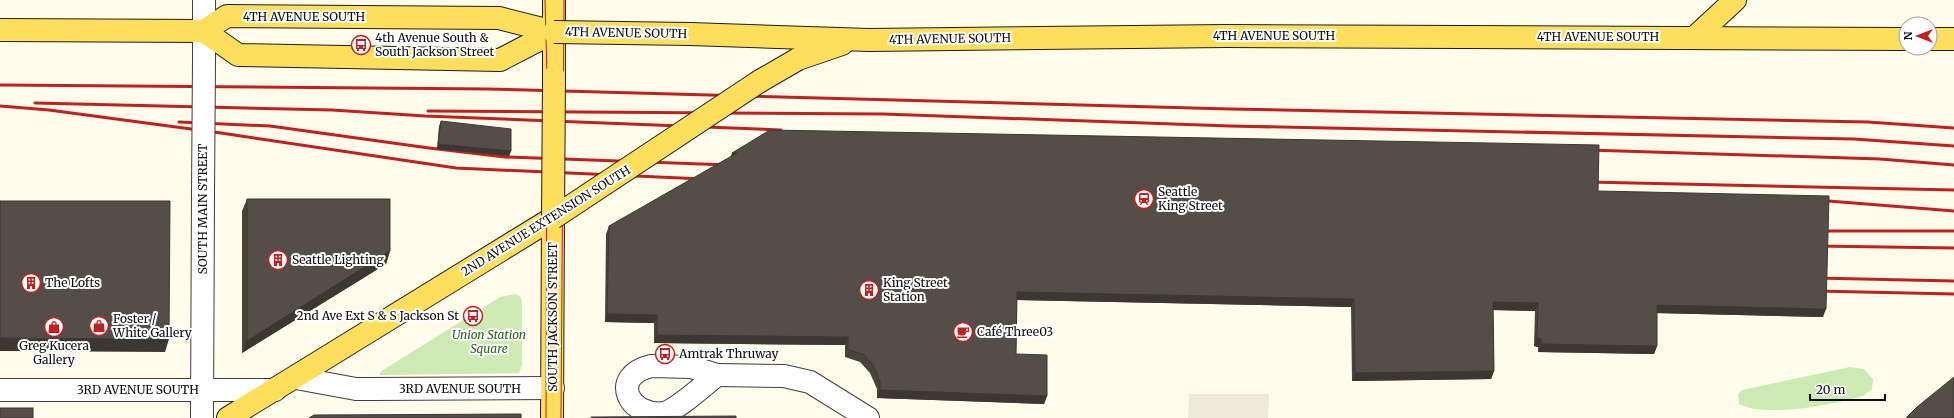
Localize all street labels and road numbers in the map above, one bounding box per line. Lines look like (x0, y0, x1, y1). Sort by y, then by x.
street label: 4TH AVENUE SOUTH (243, 9, 366, 24)
street label: 4TH AVENUE SOUTH (565, 24, 688, 41)
street label: 4TH AVENUE SOUTH (1213, 28, 1336, 43)
street label: 4TH AVENUE SOUTH (1537, 29, 1660, 44)
street label: 4TH AVENUE SOUTH (889, 30, 1012, 47)
street label: SOUTH MAIN STREET (195, 143, 210, 274)
street label: 2ND AVENUE EXTENSION SOUTH (458, 162, 633, 279)
street label: SOUTH JACKSON STREET (545, 242, 560, 392)
street label: 3RD AVENUE SOUTH (399, 381, 521, 396)
street label: 3RD AVENUE SOUTH (77, 382, 199, 397)

